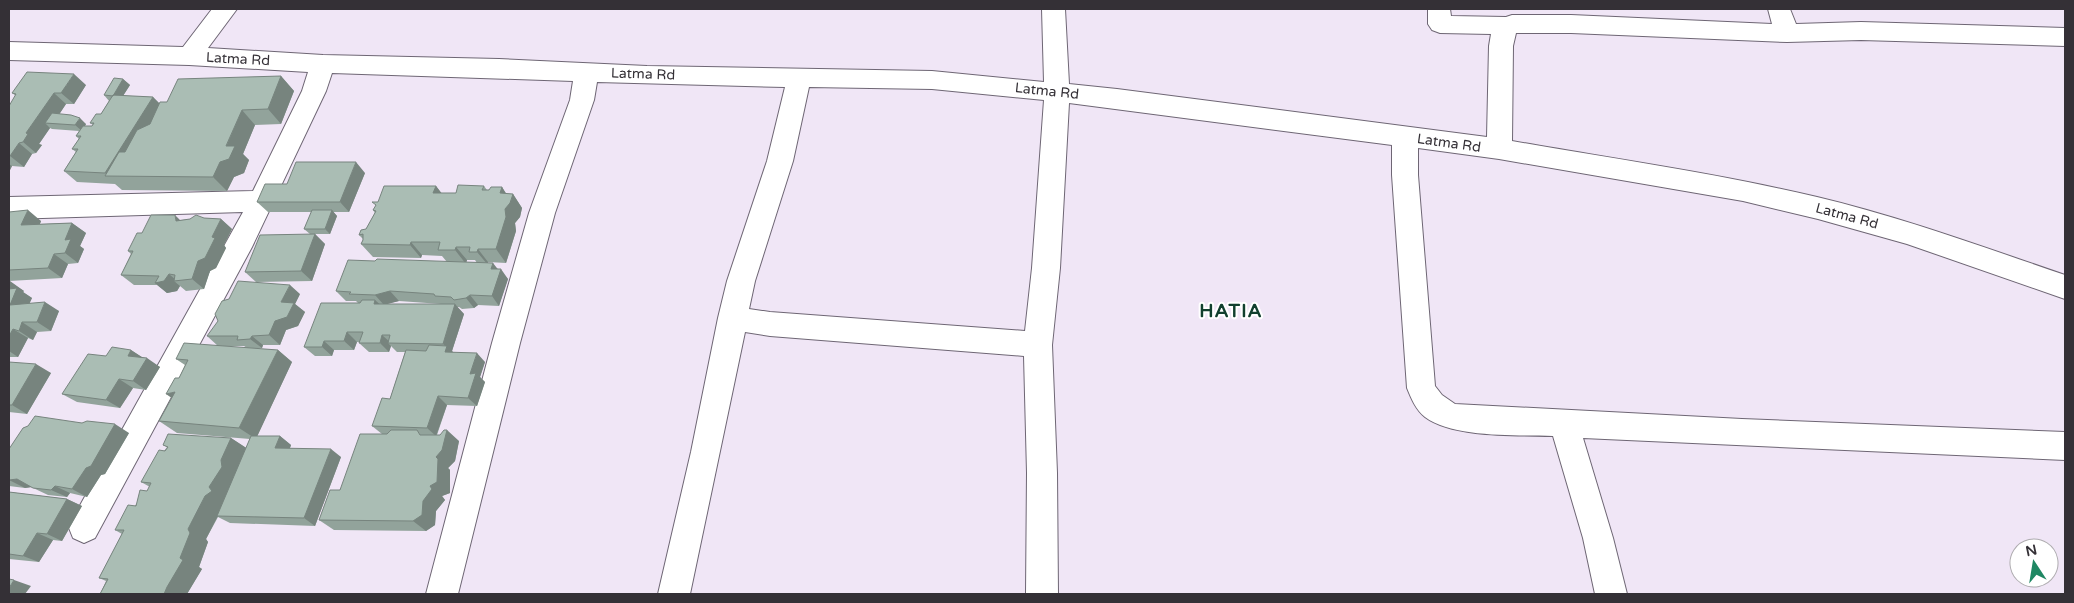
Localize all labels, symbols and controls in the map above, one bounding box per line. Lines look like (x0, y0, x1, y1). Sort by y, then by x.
street label: Latma Rd (205, 49, 271, 69)
street label: Latma Rd (611, 64, 675, 84)
street label: Latma Rd (1014, 79, 1080, 103)
street label: Latma Rd (1416, 130, 1482, 156)
street label: Latma Rd (1814, 199, 1880, 233)
district label: HATIA (1199, 300, 1263, 322)
north arrow (2009, 538, 2059, 588)
text: N (2024, 541, 2039, 560)

